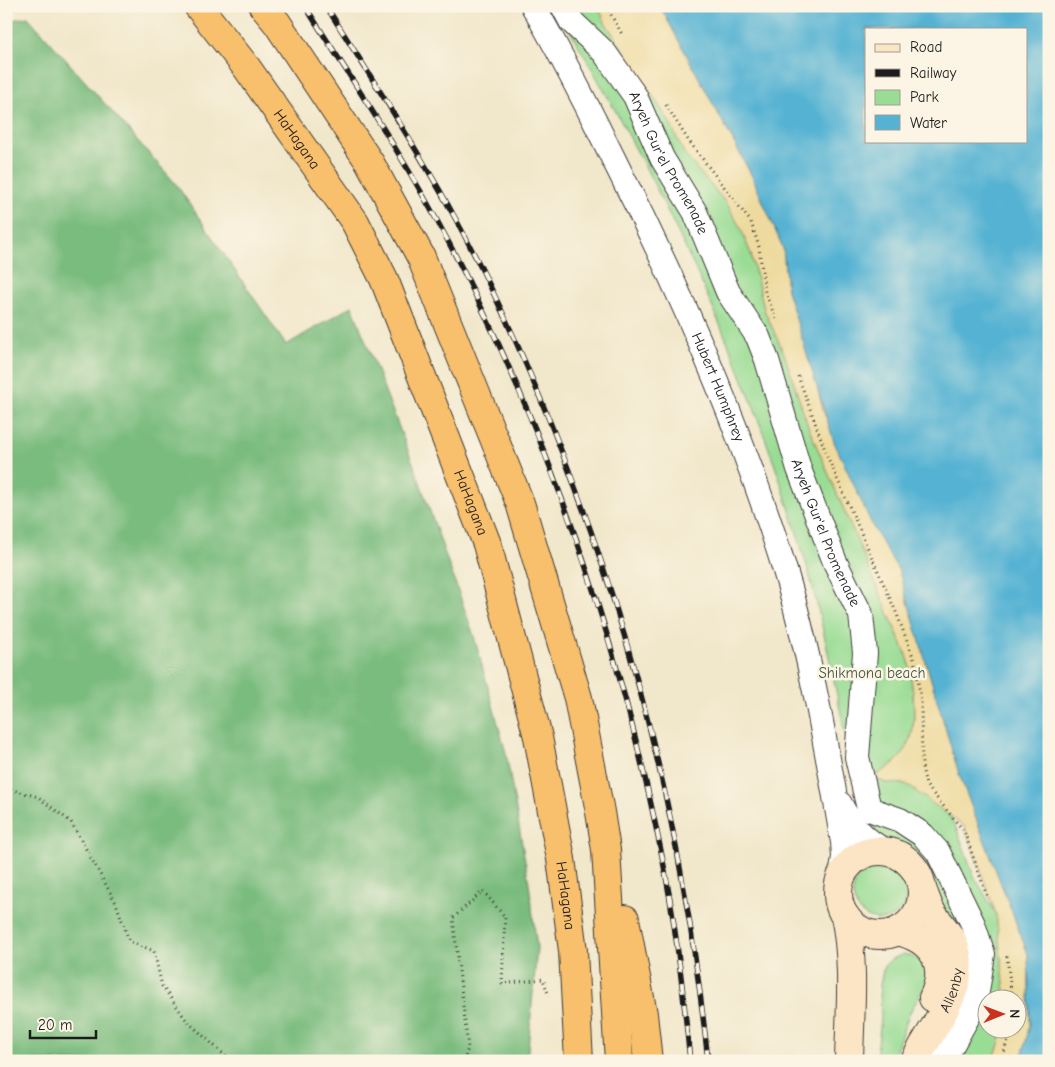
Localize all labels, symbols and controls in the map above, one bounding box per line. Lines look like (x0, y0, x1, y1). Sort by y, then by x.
legend (865, 28, 1028, 142)
text: Road (910, 38, 942, 56)
text: Railway (910, 64, 957, 82)
street label: Aryeh Gur'el Promenade (625, 88, 712, 237)
text: Park (910, 88, 939, 106)
street label: HaHagana (270, 106, 324, 173)
text: Water (910, 114, 947, 132)
street label: Hubert Humphrey (688, 330, 749, 444)
street label: Aryeh Gur'el Promenade (788, 457, 865, 610)
street label: HaHagana (450, 467, 492, 538)
park label: Shikmona beach (819, 664, 925, 682)
street label: HaHagana (552, 860, 579, 931)
street label: Allenby (935, 967, 967, 1016)
north arrow (978, 990, 1028, 1040)
scale bar (30, 1007, 96, 1039)
text: N (1006, 1009, 1023, 1018)
text: 20 m (38, 1016, 72, 1034)

